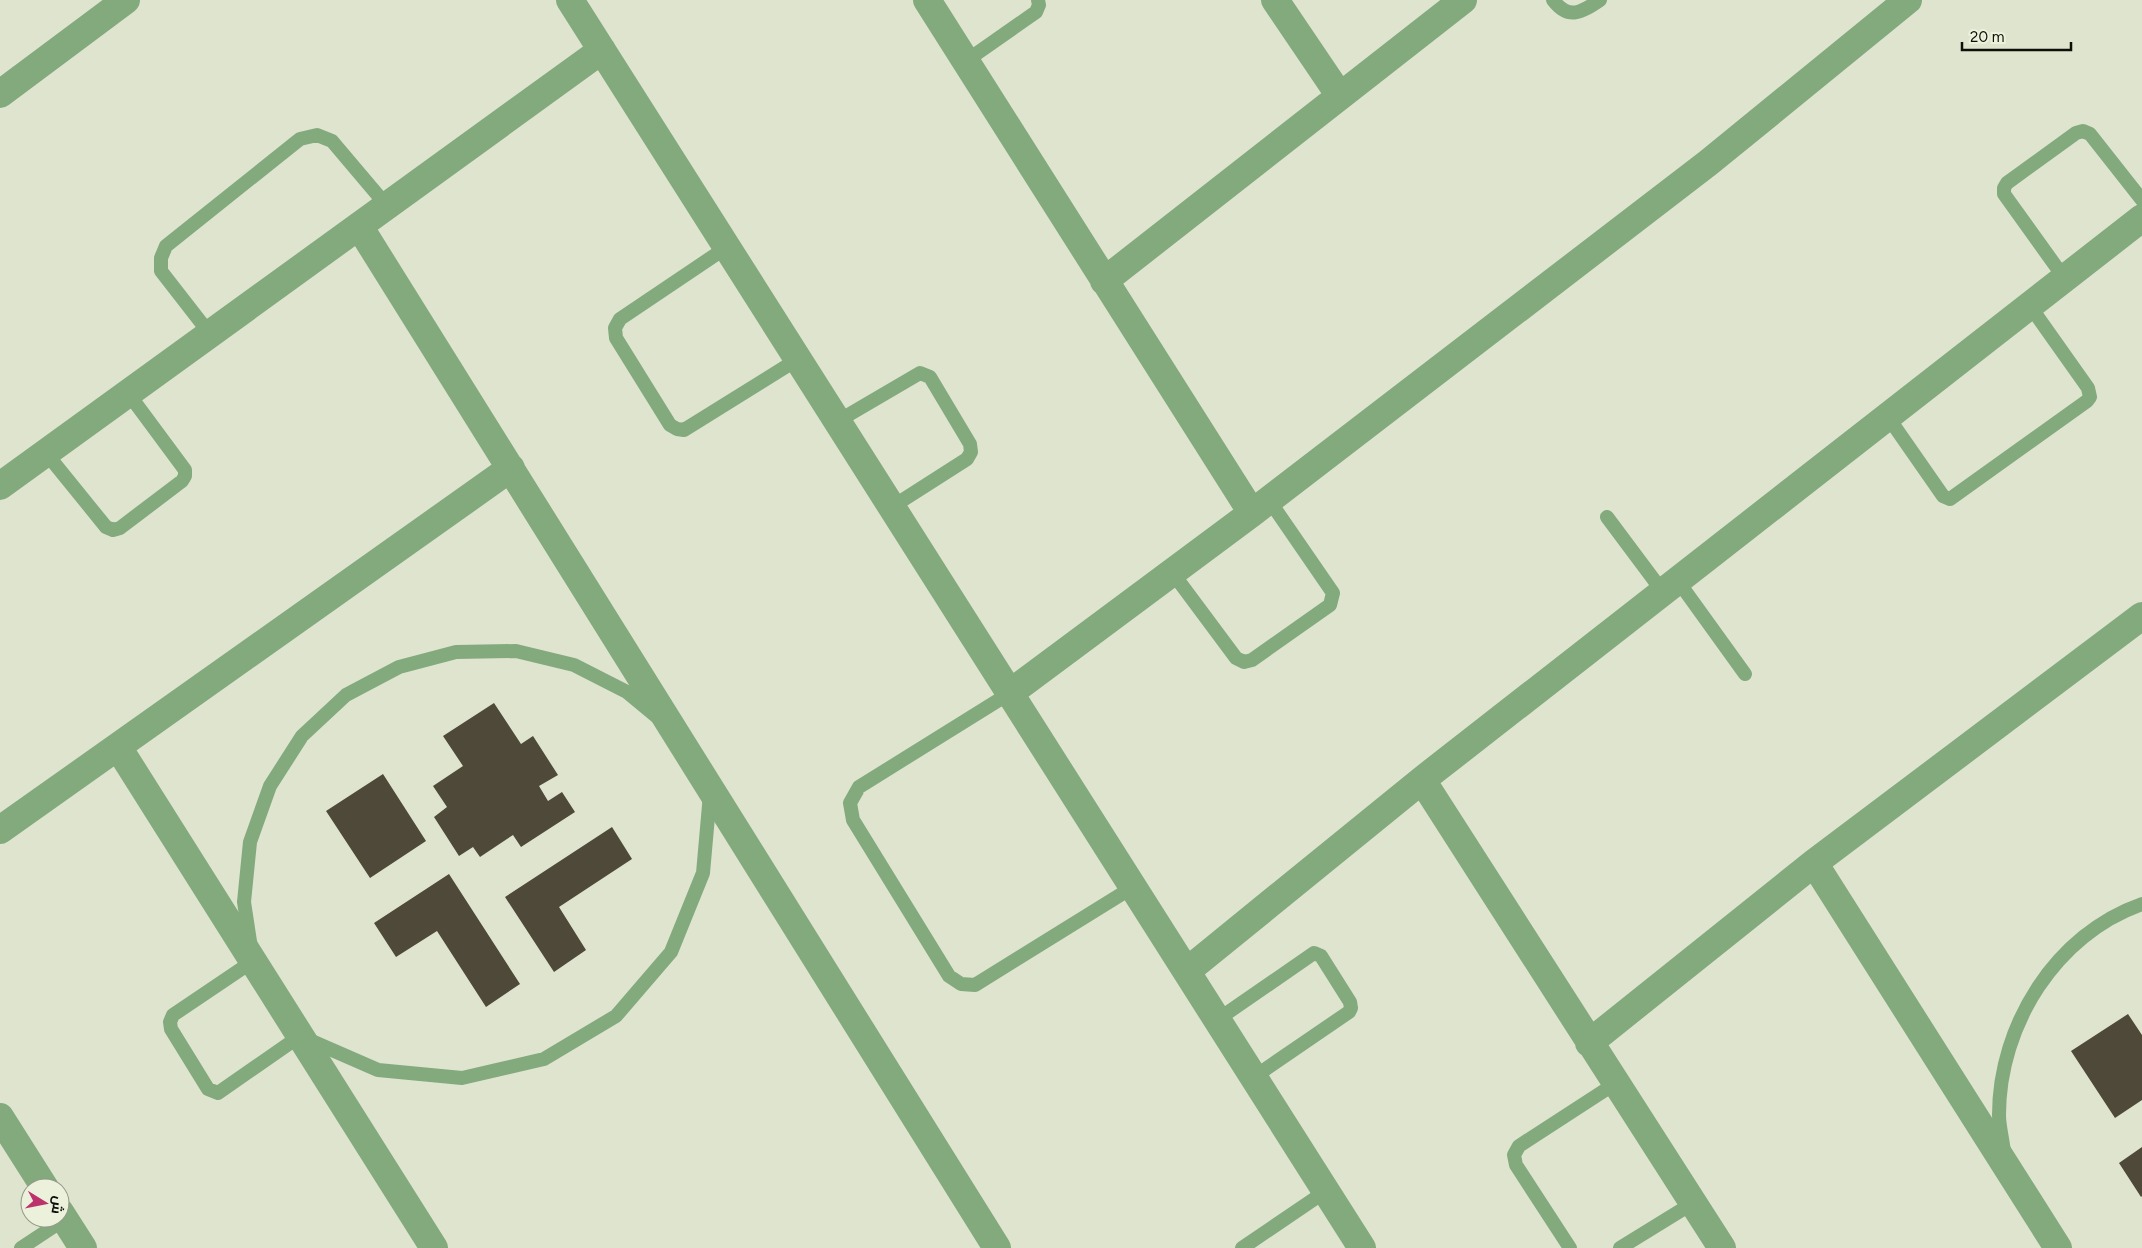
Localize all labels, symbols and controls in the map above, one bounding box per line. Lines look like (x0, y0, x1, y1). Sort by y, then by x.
scale bar (1962, 20, 2071, 52)
text: 20 m (1970, 28, 2004, 46)
north arrow (20, 1178, 70, 1228)
text: ش (47, 1195, 67, 1216)

